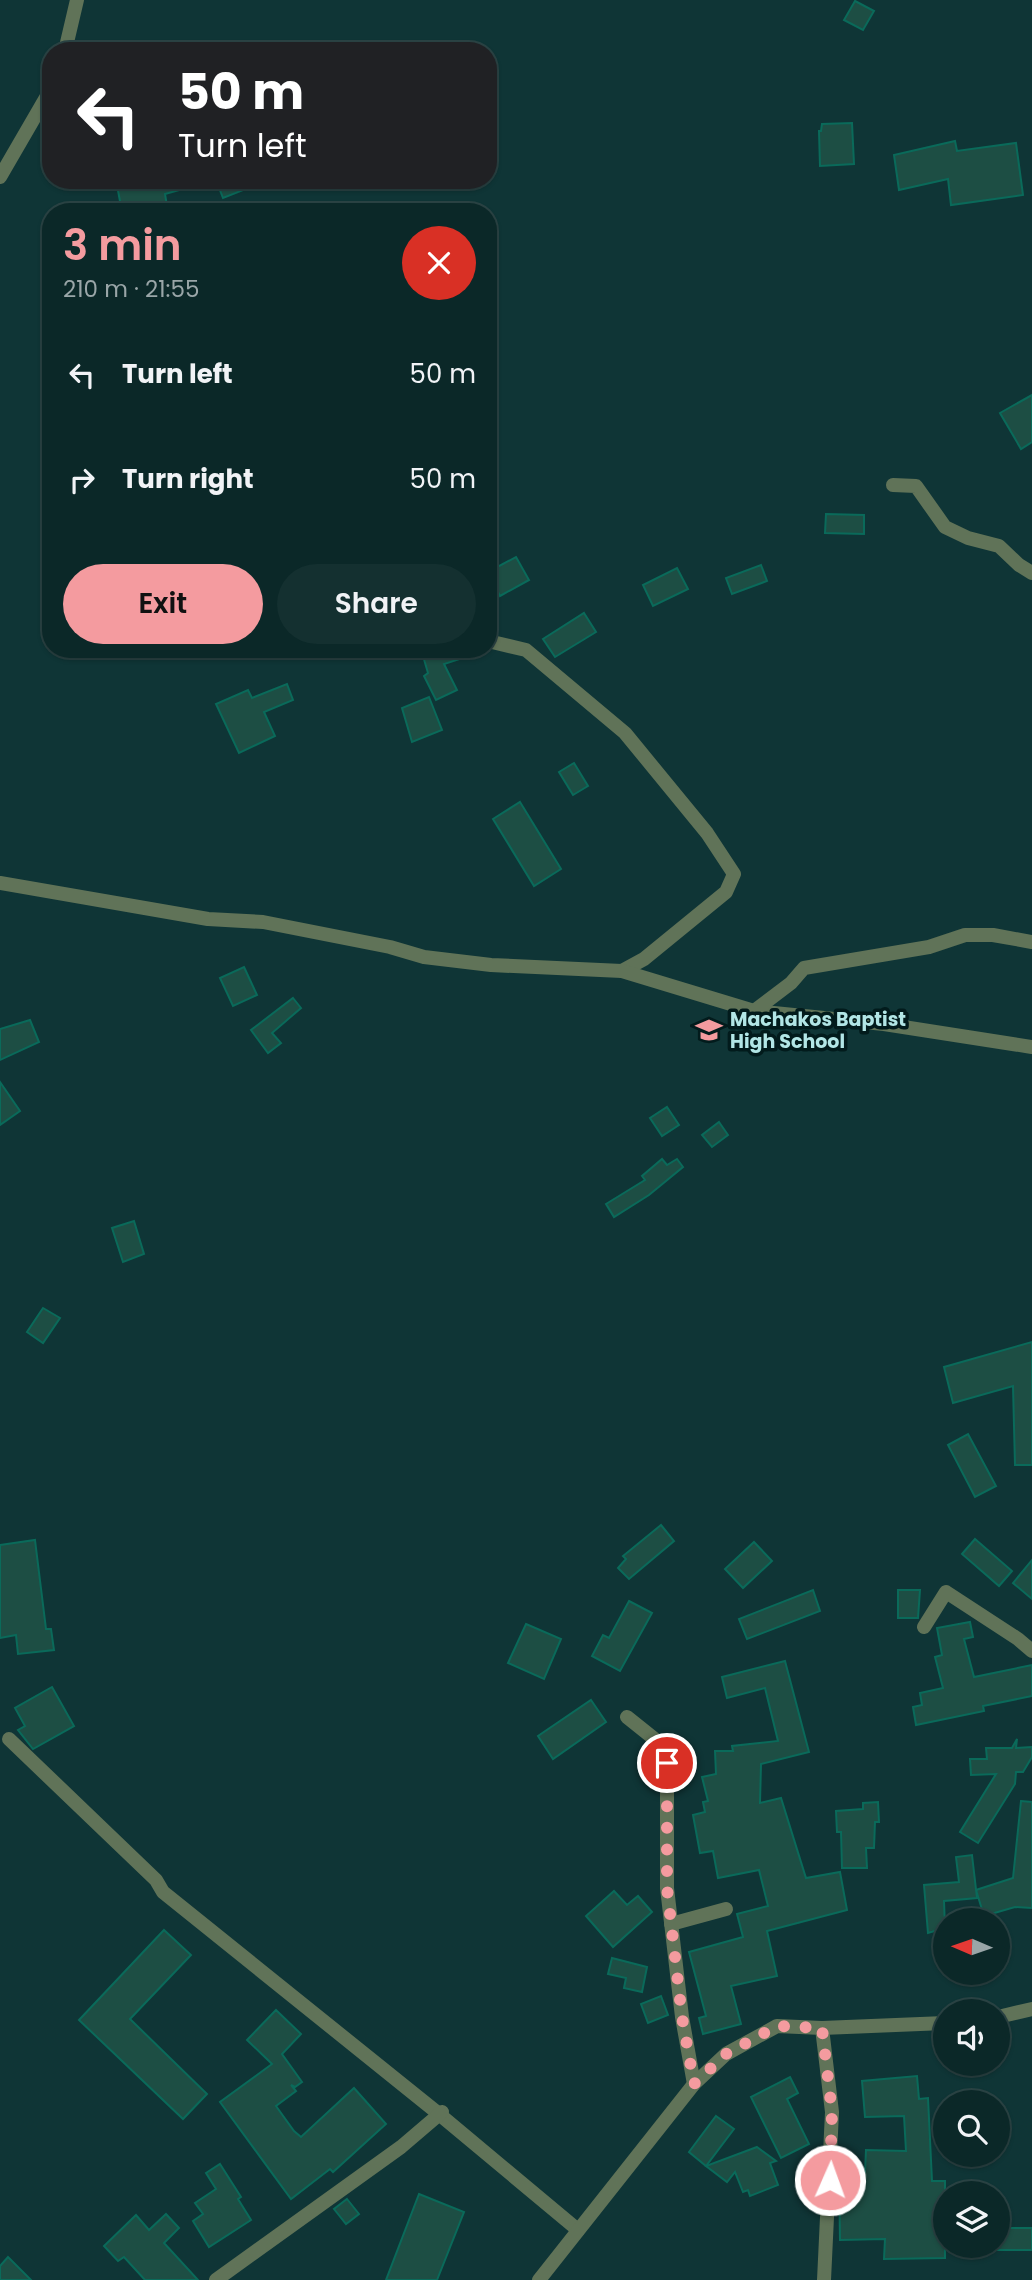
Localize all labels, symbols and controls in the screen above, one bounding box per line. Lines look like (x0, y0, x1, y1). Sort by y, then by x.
text: 50 m (178, 58, 304, 126)
icon: left (63, 70, 154, 161)
text: Turn left (178, 123, 307, 168)
text: 3 min (63, 216, 182, 275)
button: close (402, 226, 476, 300)
text: 210 m · 21:55 (63, 273, 199, 305)
icon: left (63, 356, 101, 394)
text: Turn left (122, 356, 233, 392)
text: 50 m (410, 356, 476, 392)
icon: right (63, 461, 101, 499)
text: Turn right (122, 461, 254, 497)
text: 50 m (410, 461, 476, 497)
button: Exit (63, 564, 263, 644)
button: Share (277, 564, 476, 644)
place label: Machakos Baptist High School (730, 1006, 906, 1055)
school or university icon: Machakos Baptist High School (694, 1015, 724, 1045)
pin (637, 1733, 697, 1793)
icon: arrive (648, 1744, 686, 1782)
north arrow (933, 1908, 1010, 1984)
map controls (933, 1908, 1010, 2258)
button: sound (933, 1999, 1010, 2076)
button: search (933, 2090, 1010, 2167)
position arrow (793, 2143, 867, 2217)
button: layers (933, 2181, 1010, 2258)

